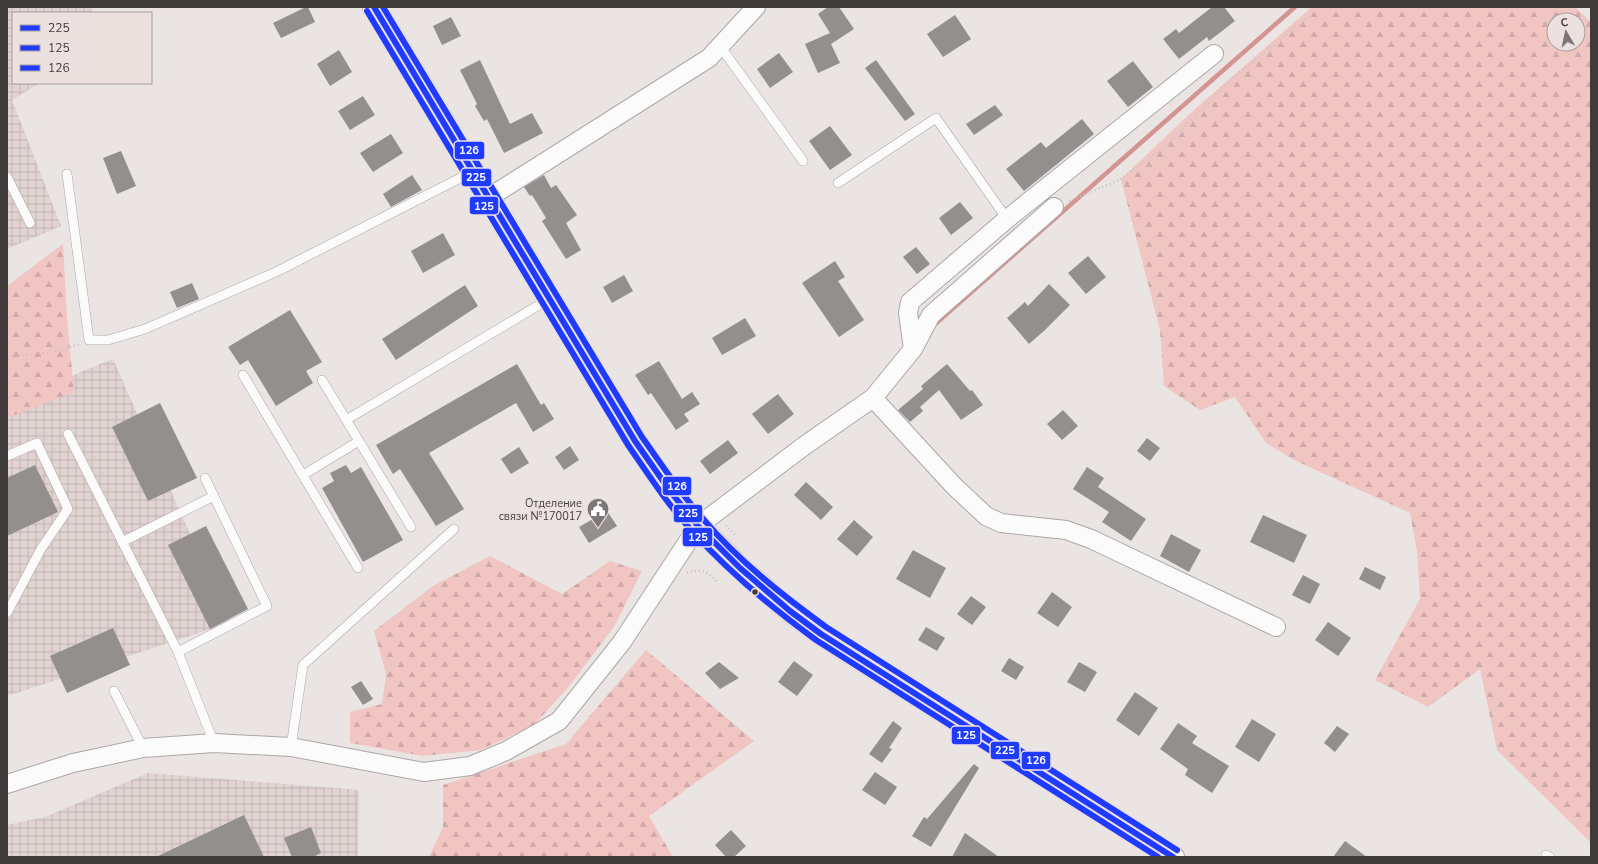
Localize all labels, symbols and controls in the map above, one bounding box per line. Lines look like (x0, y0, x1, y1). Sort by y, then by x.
legend (12, 12, 152, 84)
north arrow (1546, 12, 1586, 52)
text: С (1560, 15, 1570, 31)
text: 225 (48, 20, 70, 36)
text: 125 (48, 40, 70, 56)
text: 126 (48, 60, 70, 76)
line badge: 126 (454, 141, 485, 160)
text: 126 (459, 143, 479, 158)
line badge: 225 (461, 168, 492, 187)
text: 225 (466, 170, 486, 185)
line badge: 125 (469, 196, 499, 215)
text: 125 (474, 199, 494, 214)
line badge: 126 (662, 476, 692, 496)
text: 126 (667, 479, 687, 494)
place label: Отделение связи №170017 (499, 496, 582, 524)
public building icon: Отделение связи №170017 (585, 496, 611, 529)
line badge: 225 (673, 504, 703, 523)
text: 225 (678, 506, 698, 521)
line badge: 125 (682, 527, 713, 547)
text: 125 (688, 530, 708, 545)
unlabelled marker (750, 587, 760, 597)
line badge: 125 (951, 726, 981, 745)
text: 125 (956, 728, 976, 743)
line badge: 225 (990, 741, 1020, 760)
text: 225 (995, 743, 1015, 758)
line badge: 126 (1021, 751, 1051, 770)
text: 126 (1026, 753, 1046, 768)

